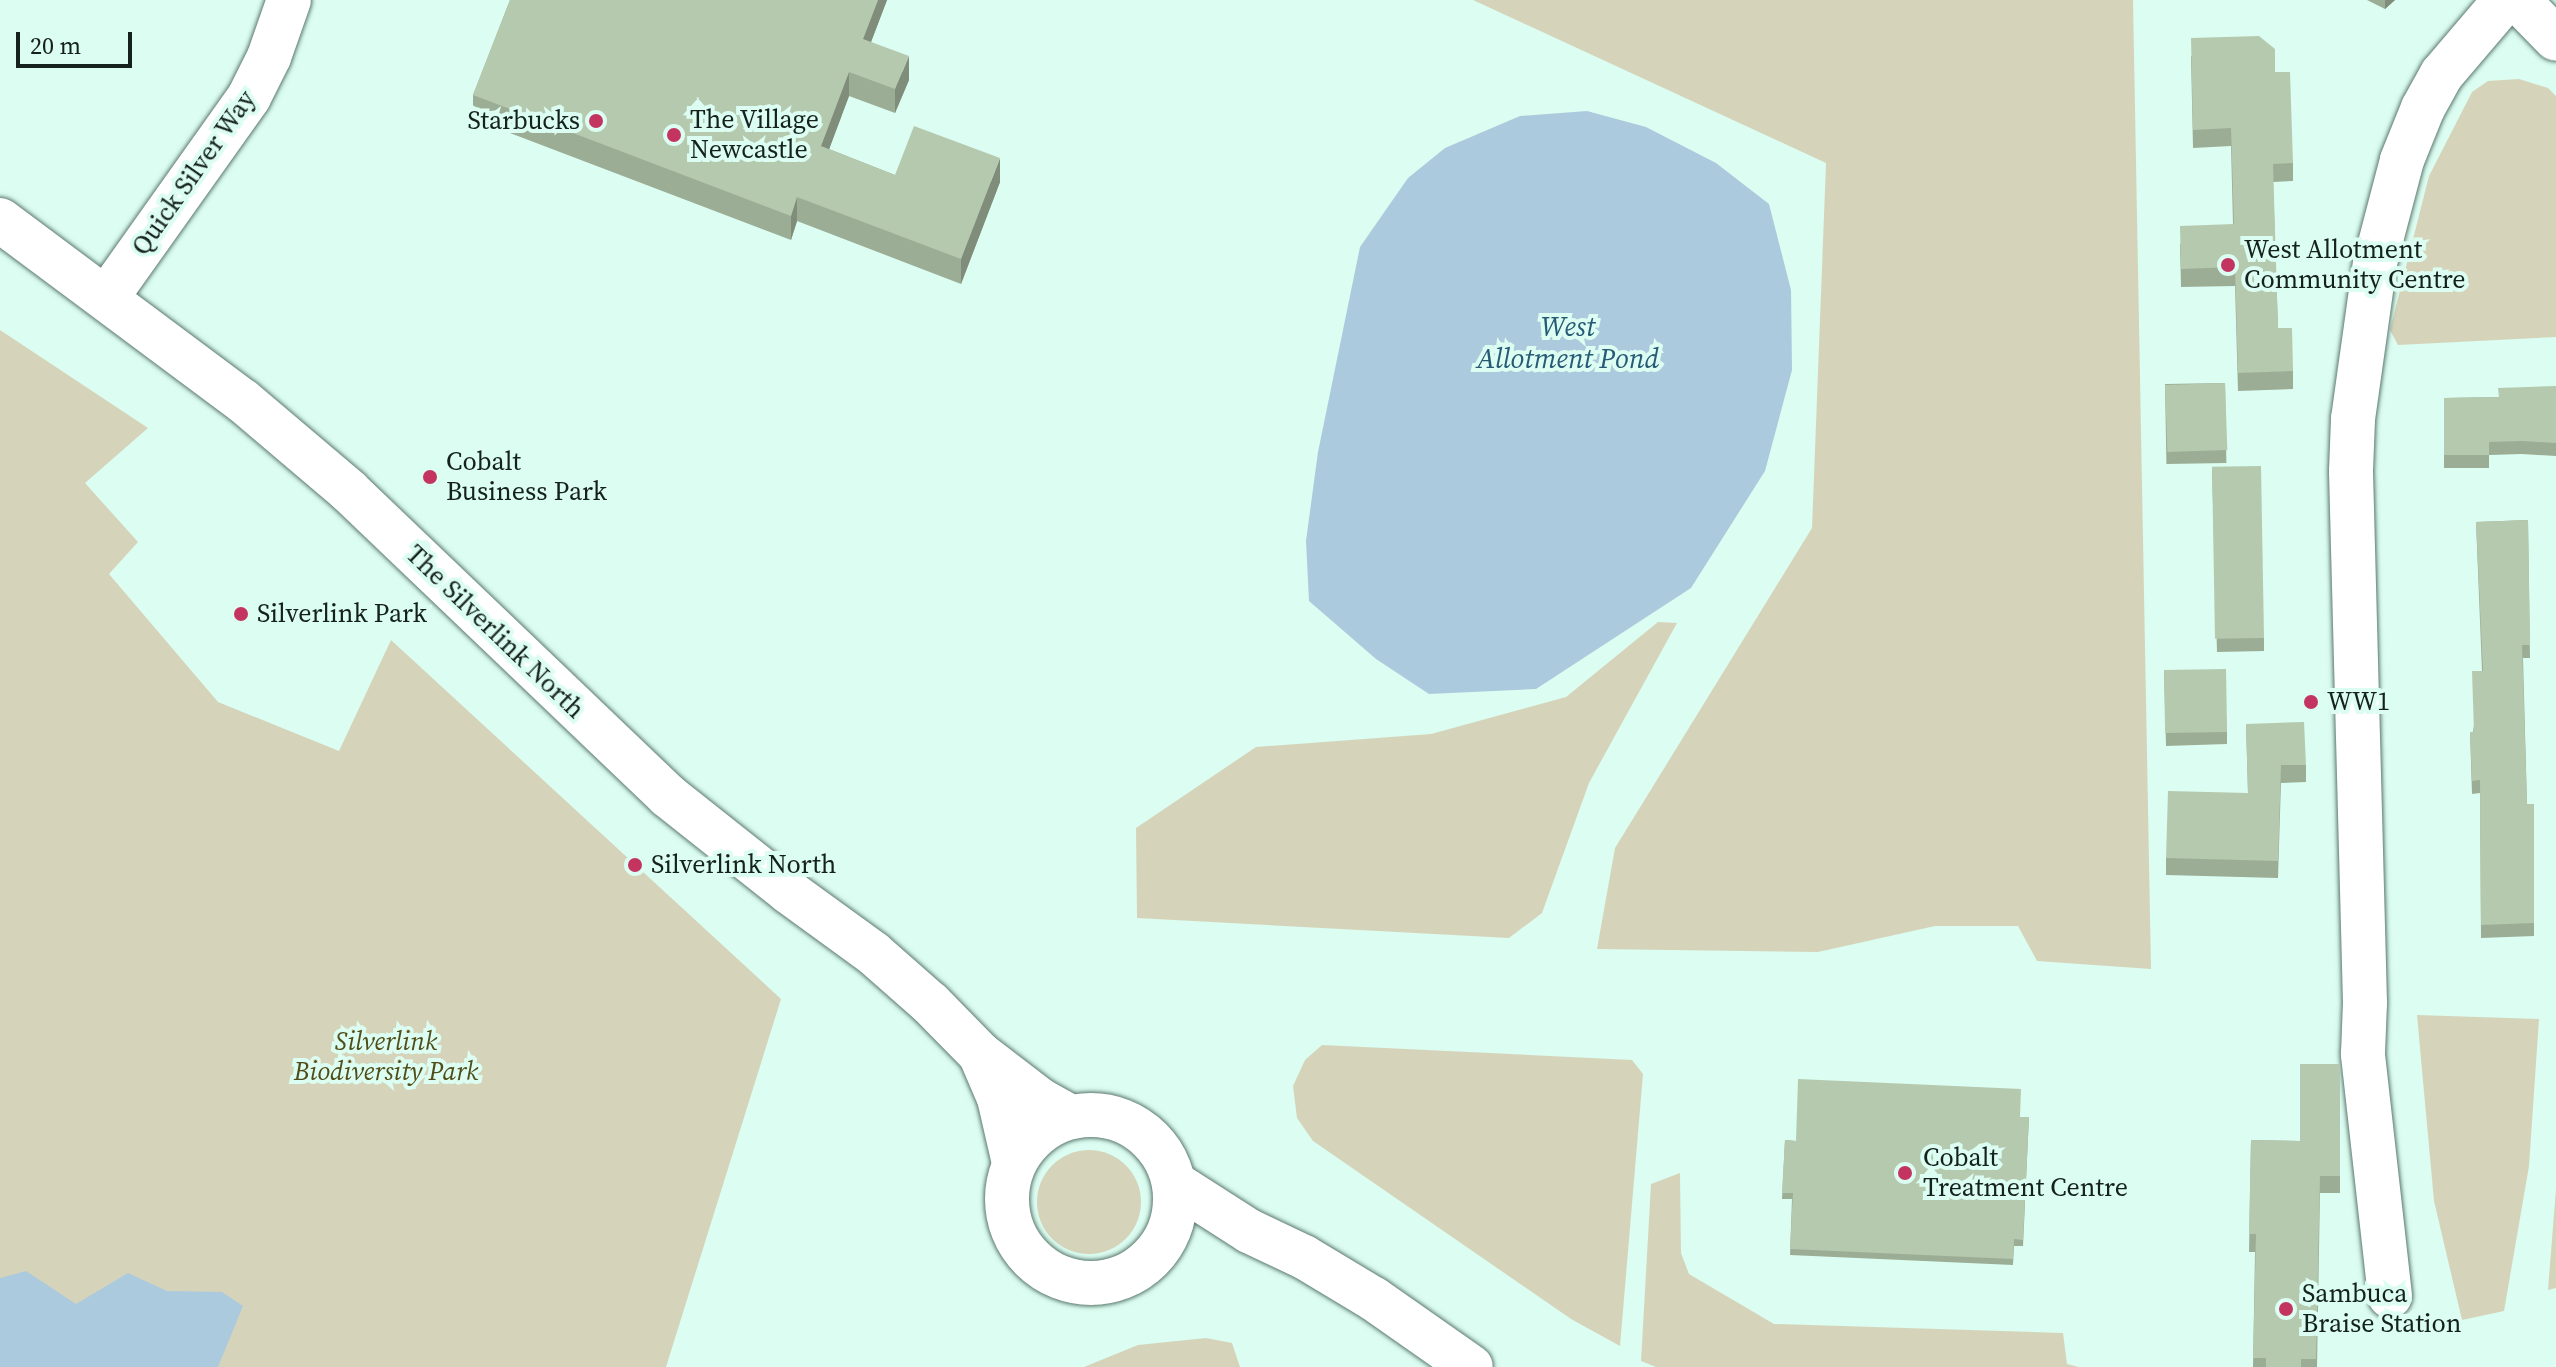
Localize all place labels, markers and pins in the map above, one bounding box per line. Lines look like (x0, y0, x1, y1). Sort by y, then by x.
place label: The Village Newcastle (690, 104, 820, 166)
place label: Starbucks (467, 105, 580, 137)
marker: Starbucks (587, 112, 605, 130)
marker: The Village Newcastle (665, 126, 683, 144)
place label: West Allotment Community Centre (2244, 234, 2466, 296)
marker: West Allotment Community Centre (2219, 256, 2237, 274)
place label: Cobalt Business Park (446, 446, 607, 508)
marker: Cobalt Business Park (421, 468, 439, 486)
place label: Silverlink Park (257, 598, 427, 630)
marker: Silverlink Park (232, 605, 250, 623)
place label: WW1 (2327, 686, 2390, 718)
marker: WW1 (2302, 693, 2320, 711)
place label: Silverlink North (651, 849, 836, 881)
marker: Silverlink North (626, 856, 644, 874)
place label: Cobalt Treatment Centre (1923, 1142, 2128, 1204)
marker: Cobalt Treatment Centre (1894, 1162, 1916, 1184)
place label: Sambuca Braise Station (2302, 1278, 2462, 1340)
marker: Sambuca Braise Station (2277, 1300, 2295, 1318)

